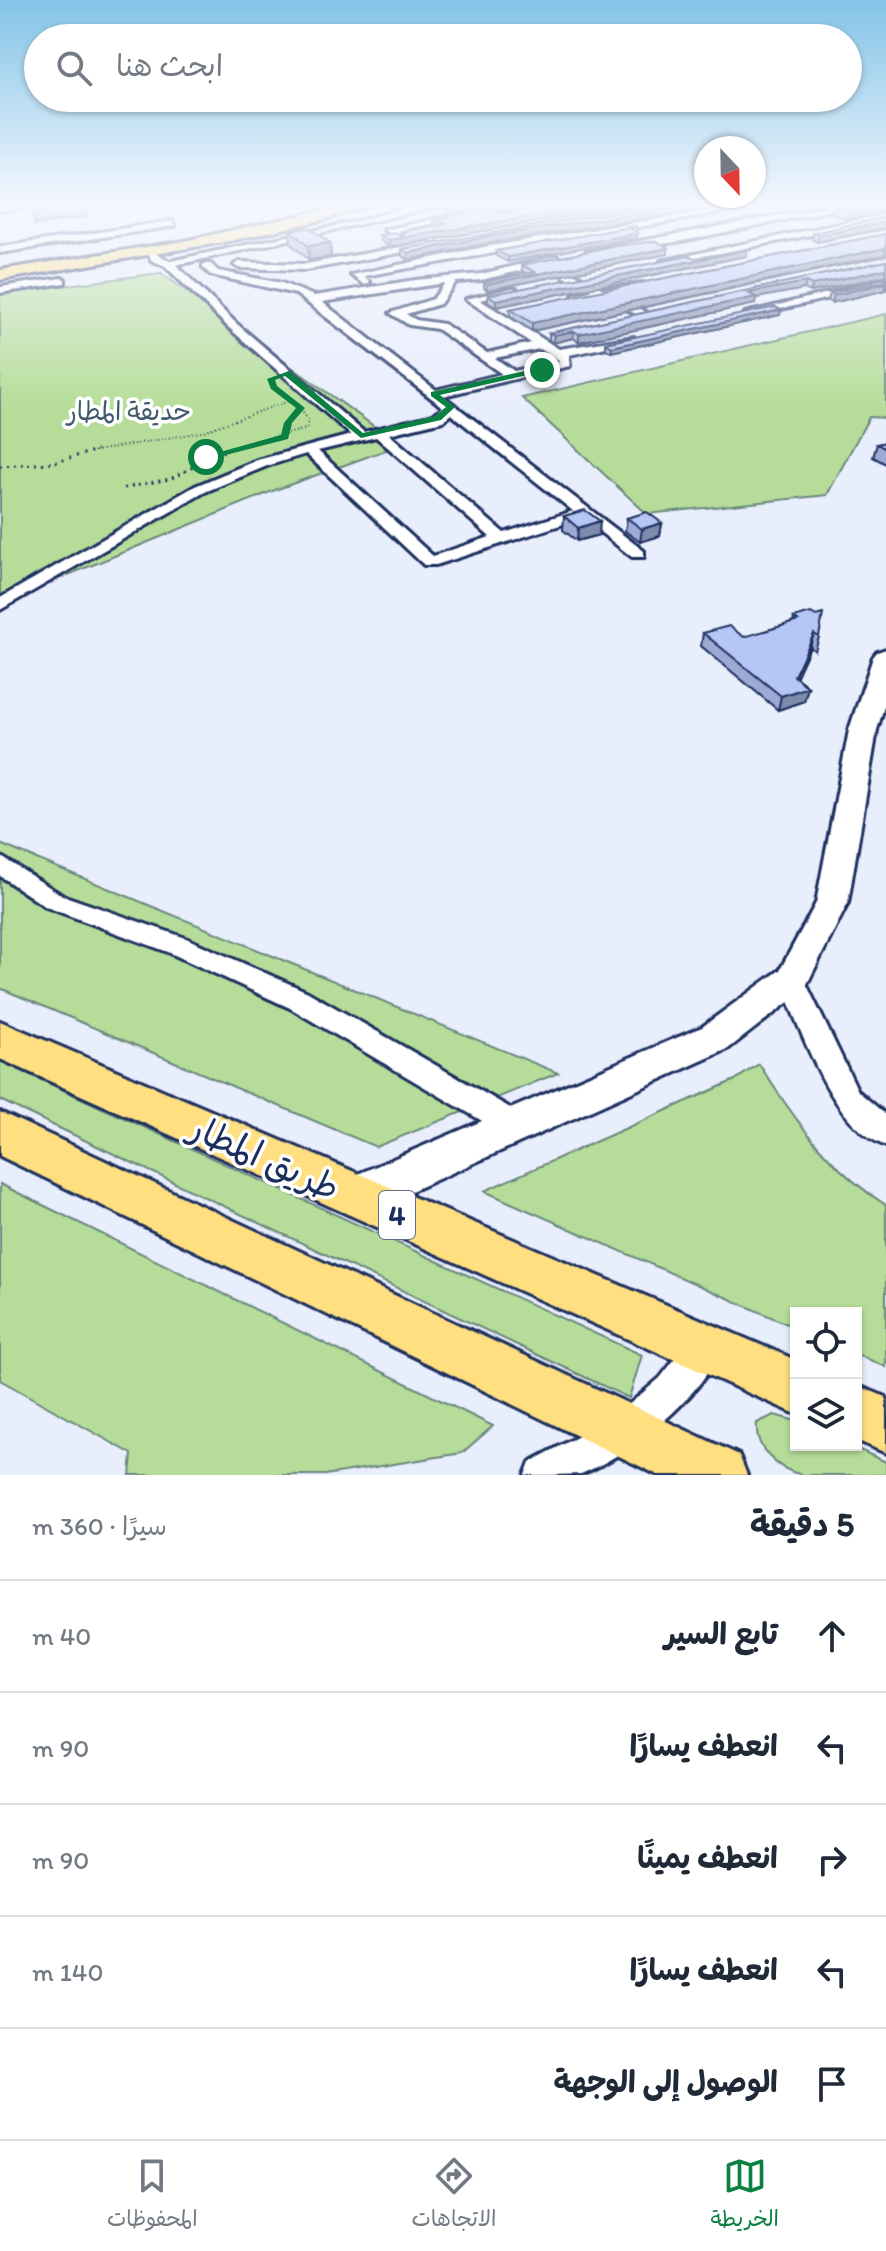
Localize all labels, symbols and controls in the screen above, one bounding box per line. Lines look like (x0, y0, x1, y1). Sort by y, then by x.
search box (24, 24, 862, 112)
icon: search (52, 46, 96, 90)
text: ابحث هنا (116, 47, 223, 84)
north arrow (694, 136, 766, 208)
route end (524, 352, 560, 388)
park label: حديقة المطار (65, 395, 191, 427)
route start (188, 439, 224, 475)
street label: طريق المطار (181, 1104, 346, 1209)
road number: 4 (379, 1191, 415, 1239)
map controls (790, 1307, 862, 1451)
button: locate (790, 1307, 862, 1379)
button: layers (790, 1379, 862, 1451)
text: 5 دقيقة (750, 1504, 854, 1545)
text: سيرًا · 360 m (32, 1510, 167, 1542)
icon: ahead (810, 1614, 854, 1658)
text: تابع السير (664, 1615, 778, 1652)
text: 40 m (32, 1620, 91, 1652)
icon: left (810, 1726, 854, 1770)
text: انعطف يسارًا (629, 1727, 778, 1764)
text: 90 m (32, 1732, 89, 1764)
icon: right (810, 1838, 854, 1882)
text: انعطف يمينًا (637, 1839, 778, 1876)
text: 90 m (32, 1844, 89, 1876)
icon: left (810, 1950, 854, 1994)
text: انعطف يسارًا (629, 1951, 778, 1988)
text: 140 m (32, 1956, 103, 1988)
icon: arrive (810, 2062, 854, 2106)
text: الوصول إلى الوجهة (554, 2063, 778, 2100)
tab: المحفوظات (107, 2154, 198, 2238)
tab: الاتجاهات (411, 2154, 496, 2238)
tab: الخريطة (710, 2154, 779, 2238)

